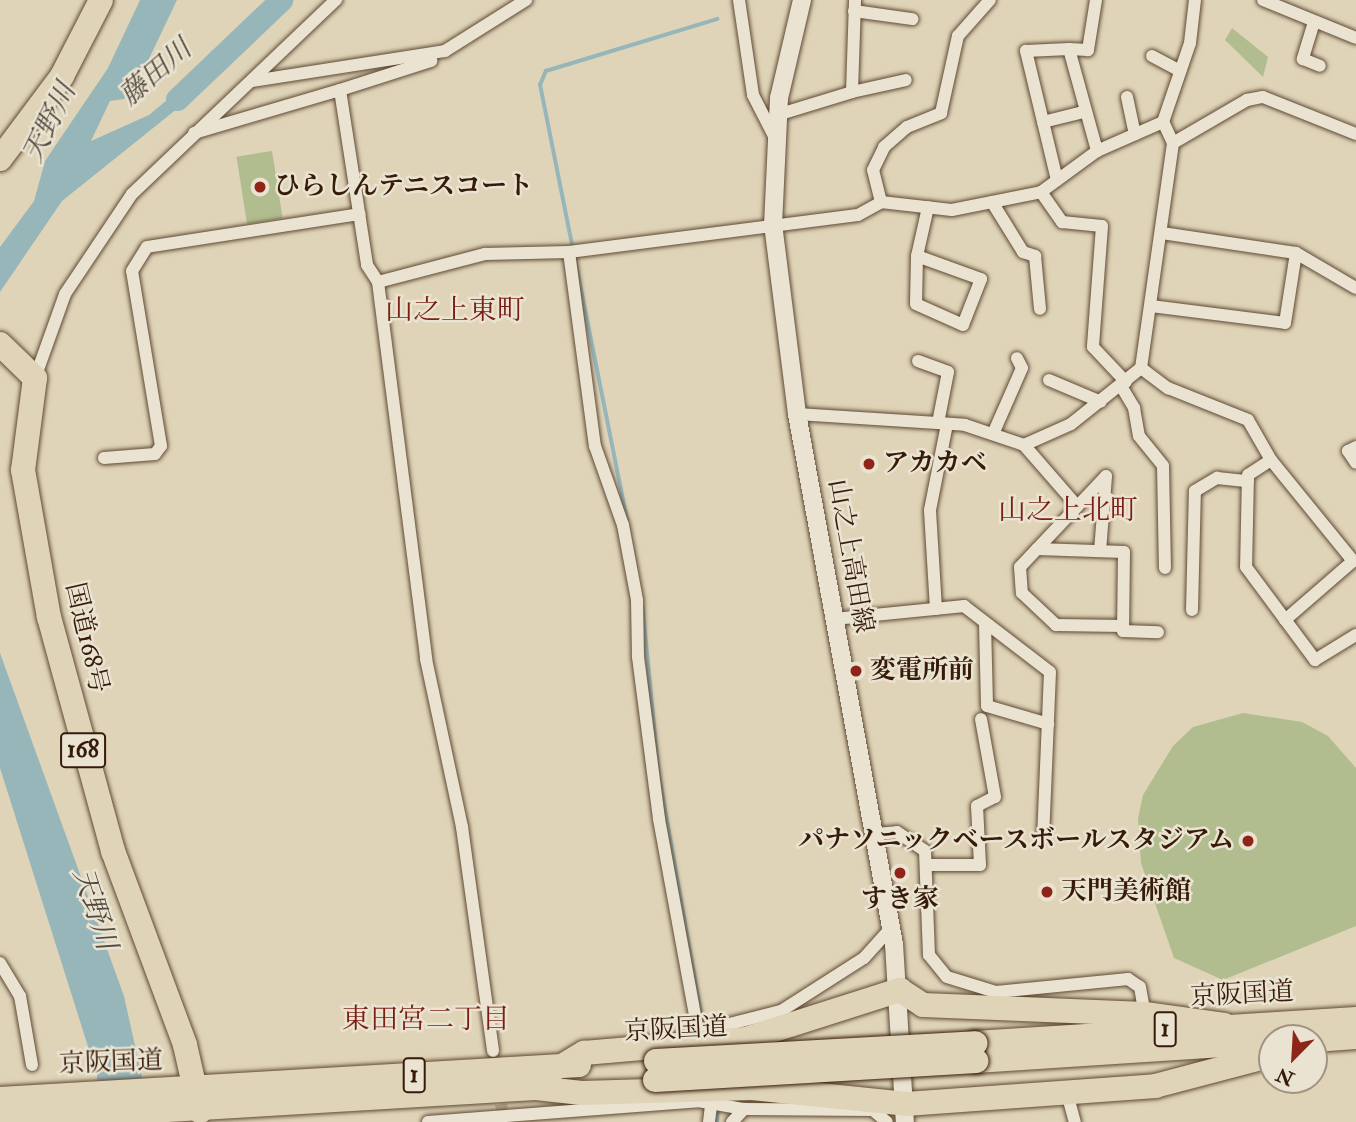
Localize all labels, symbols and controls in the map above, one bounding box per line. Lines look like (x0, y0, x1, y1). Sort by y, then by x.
water label: 藤田川 (113, 33, 199, 113)
water label: 天野川 (16, 78, 84, 168)
place label: ひらしんテニスコート (274, 171, 534, 203)
marker: ひらしんテニスコート (252, 179, 268, 195)
district label: 山之上東町 (385, 294, 525, 328)
place label: アカカベ (883, 448, 987, 480)
marker: アカカベ (861, 456, 877, 472)
street label: 山之上高田線 (821, 476, 879, 636)
district label: 山之上北町 (998, 494, 1138, 528)
street label: 国道168号 (58, 580, 114, 696)
place label: 変電所前 (870, 655, 974, 687)
marker: 変電所前 (848, 663, 864, 679)
road number: 168 (58, 730, 108, 770)
place label: パナソニックベースボールスタジアム (792, 825, 1234, 857)
marker: パナソニックベースボールスタジアム (1240, 833, 1256, 849)
water label: 天野川 (65, 864, 123, 954)
marker: すき家 (892, 865, 908, 881)
place label: 天門美術館 (1061, 876, 1191, 908)
place label: すき家 (861, 884, 939, 916)
marker: 天門美術館 (1039, 884, 1055, 900)
street label: 京阪国道 (1189, 977, 1295, 1013)
district label: 東田宮二丁目 (342, 1003, 510, 1037)
road number: 1 (1153, 1009, 1177, 1050)
street label: 京阪国道 (623, 1012, 729, 1048)
north arrow (1258, 1024, 1328, 1094)
street label: 京阪国道 (58, 1046, 164, 1080)
road number: 1 (402, 1055, 426, 1096)
text: N (1273, 1062, 1298, 1091)

